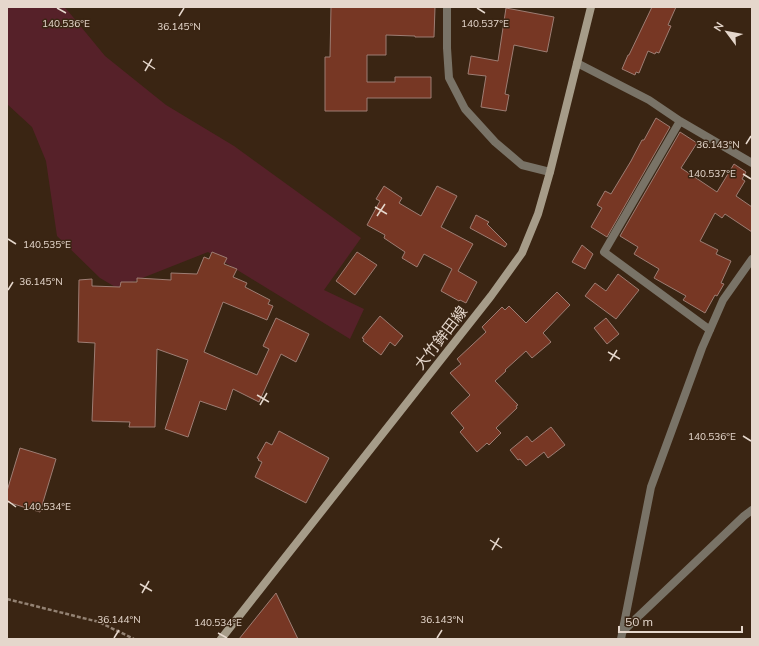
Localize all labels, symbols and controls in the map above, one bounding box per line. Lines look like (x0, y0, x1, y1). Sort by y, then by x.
north arrow (707, 12, 747, 52)
text: 140.536°E (42, 17, 90, 30)
text: 140.537°E (461, 17, 509, 30)
text: N (710, 19, 727, 34)
text: 36.145°N (157, 20, 201, 33)
text: 36.143°N (696, 138, 740, 151)
text: 140.537°E (688, 167, 736, 180)
text: 140.535°E (23, 238, 71, 251)
text: 36.145°N (19, 275, 63, 288)
street label: 大竹鉾田線 (410, 302, 471, 373)
text: 140.536°E (688, 430, 736, 443)
text: 140.534°E (23, 500, 71, 513)
scale bar (619, 608, 742, 634)
text: 36.144°N (97, 613, 141, 626)
text: 36.143°N (420, 613, 464, 626)
text: 50 m (625, 614, 653, 629)
text: 140.534°E (194, 616, 242, 629)

